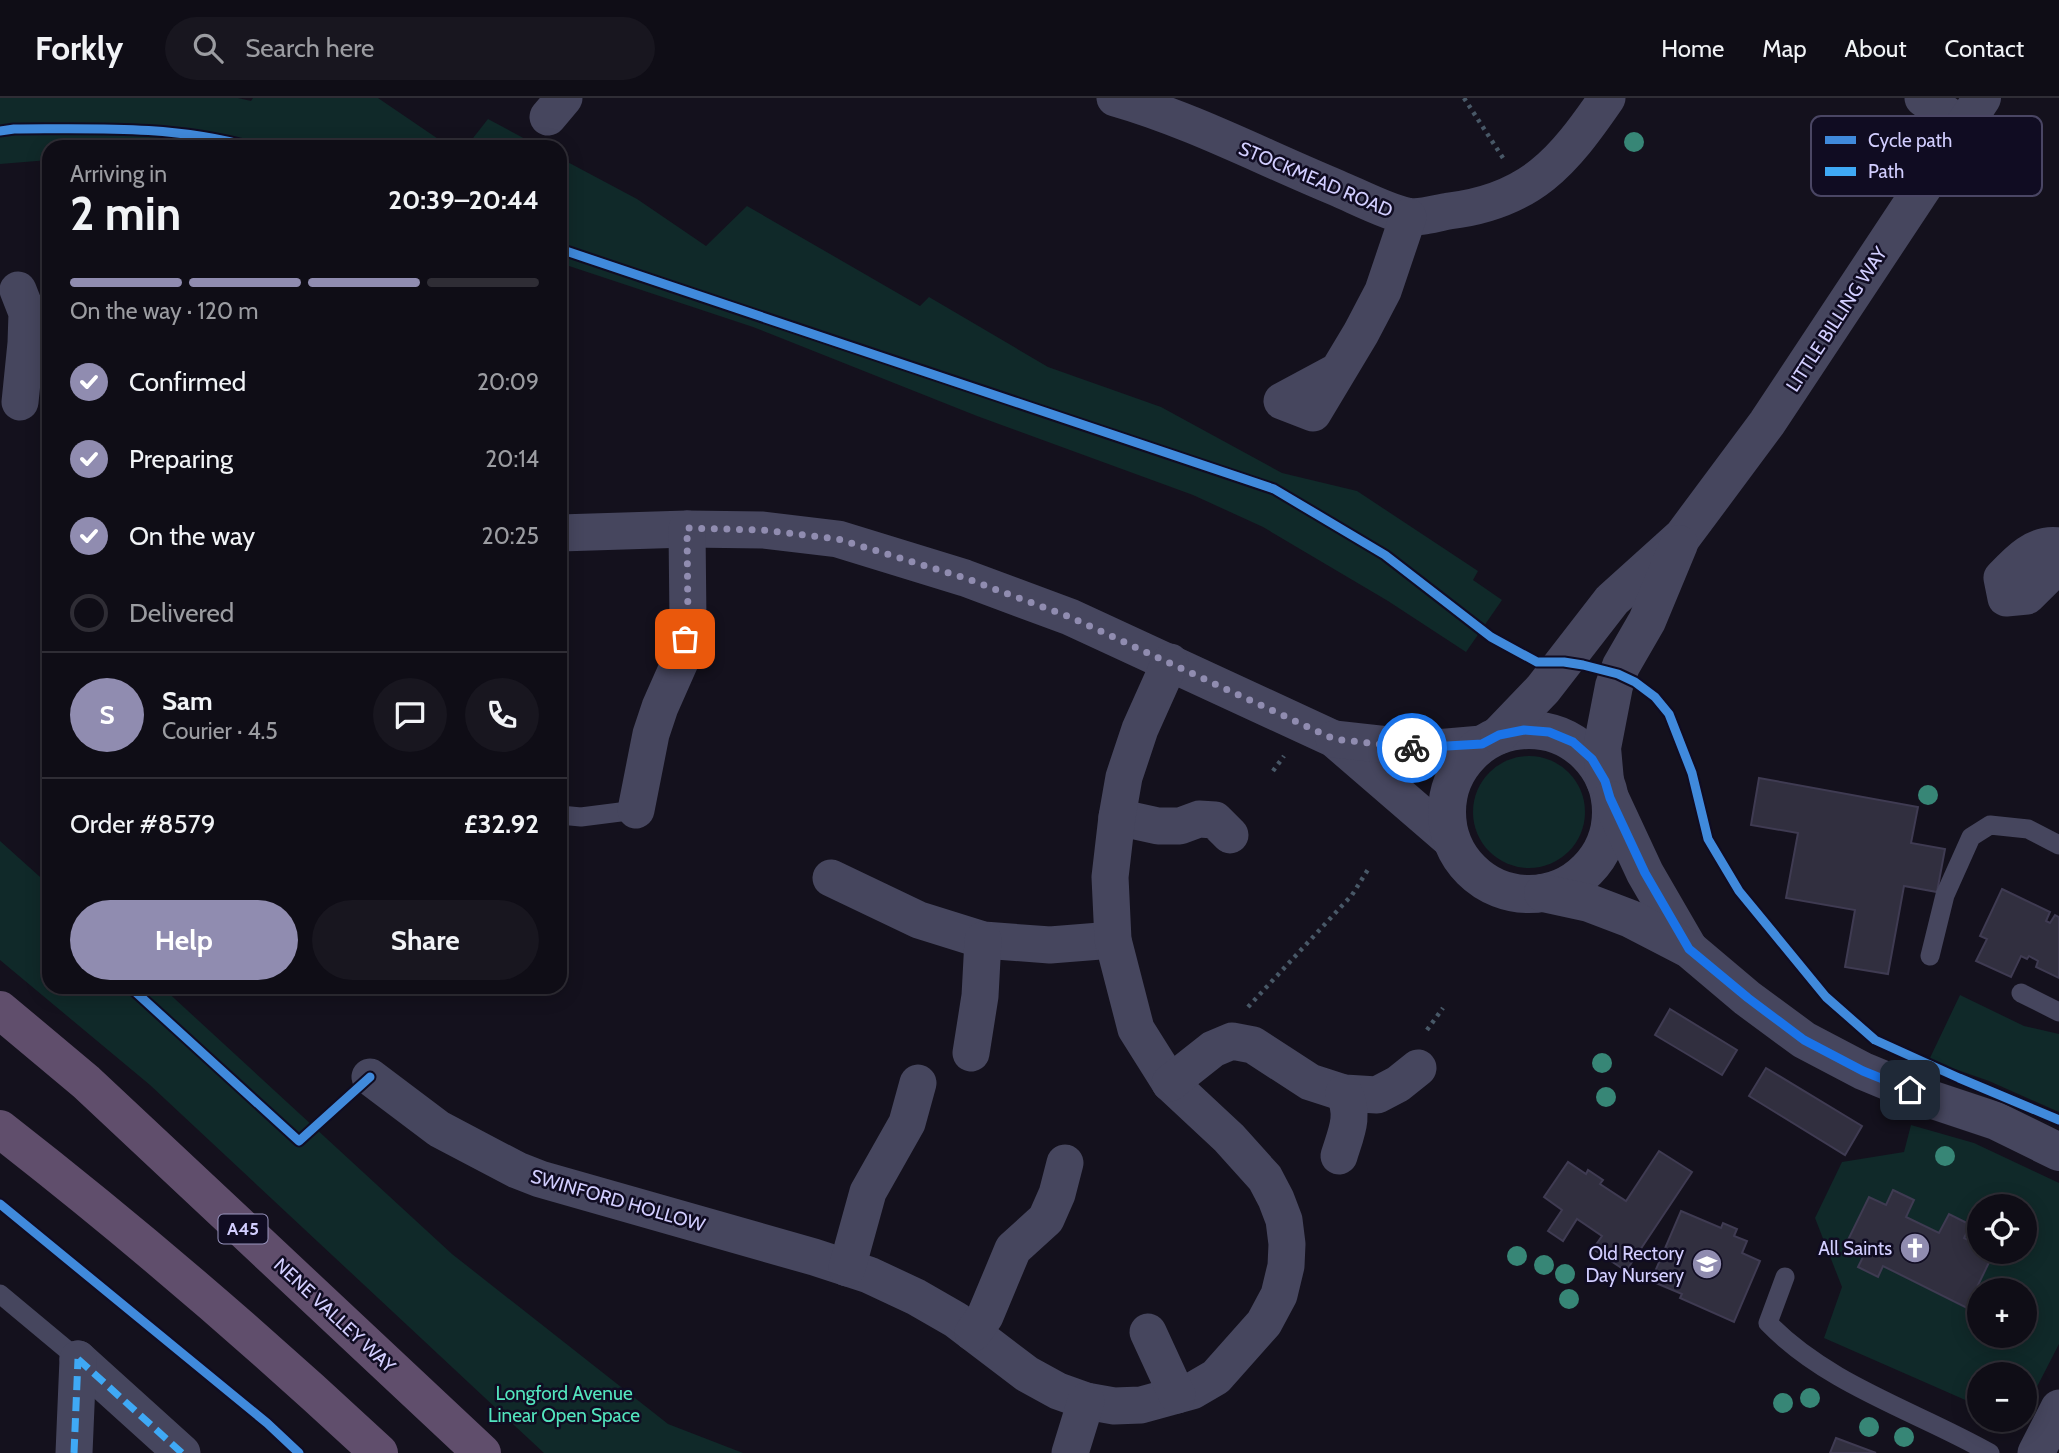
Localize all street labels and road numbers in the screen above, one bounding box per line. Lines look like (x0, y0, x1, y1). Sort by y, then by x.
street label: STOCKMEAD ROAD (1235, 137, 1396, 222)
street label: LITTLE BILLING WAY (1781, 242, 1892, 396)
street label: SWINFORD HOLLOW (528, 1165, 708, 1236)
road number: A45 (218, 1214, 268, 1244)
street label: NENE VALLEY WAY (269, 1253, 400, 1378)

